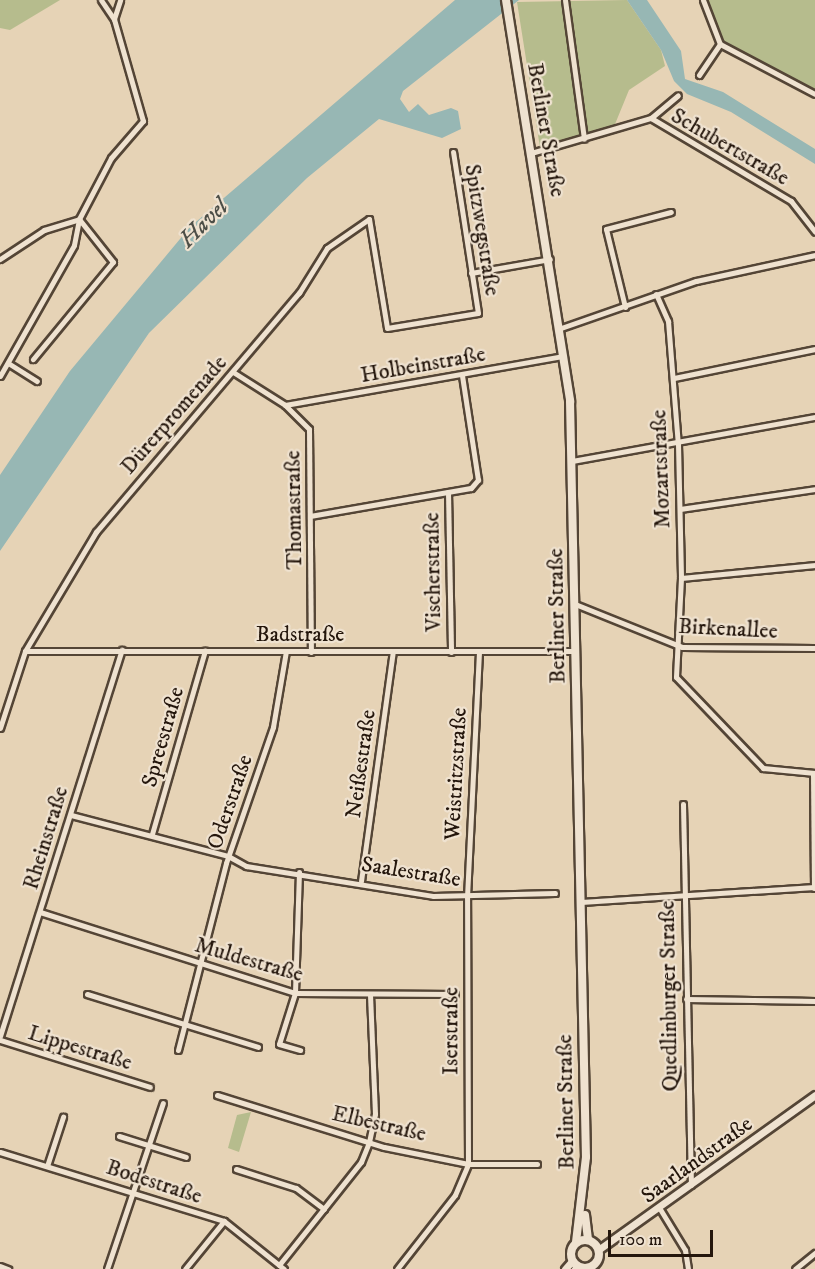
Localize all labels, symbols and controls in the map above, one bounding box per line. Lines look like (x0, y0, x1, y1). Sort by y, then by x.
street label: Berliner Straße (521, 61, 571, 199)
street label: Schubertstraße (666, 103, 794, 191)
street label: Spitzwegstraße (459, 162, 505, 298)
water label: Havel (173, 193, 235, 255)
street label: Holbeinstraße (359, 341, 487, 389)
street label: Dürerpromenade (115, 350, 233, 480)
street label: Mozartstraße (646, 409, 676, 529)
street label: Thomastraße (280, 450, 308, 570)
street label: Vischerstraße (419, 512, 447, 632)
street label: Berliner Straße (543, 548, 571, 684)
street label: Birkenallee (678, 613, 778, 645)
street label: Badstraße (256, 622, 344, 648)
street label: Spreestraße (136, 684, 190, 790)
street label: Weistritzstraße (439, 707, 473, 841)
street label: Neißestraße (340, 708, 382, 820)
street label: Oderstraße (202, 751, 258, 853)
street label: Rheinstraße (18, 783, 74, 893)
street label: Saalestraße (359, 851, 463, 893)
street label: Quedlinburger Straße (654, 900, 684, 1092)
street label: Muldestraße (192, 932, 306, 988)
street label: Iserstraße (438, 987, 464, 1075)
street label: Lippestraße (25, 1020, 135, 1076)
street label: Berliner Straße (552, 1034, 580, 1170)
street label: Elbestraße (329, 1100, 429, 1148)
street label: Saarlandstraße (636, 1111, 758, 1209)
street label: Bodestraße (103, 1154, 205, 1210)
scale bar (611, 1218, 716, 1256)
text: 100 m (619, 1229, 662, 1251)

